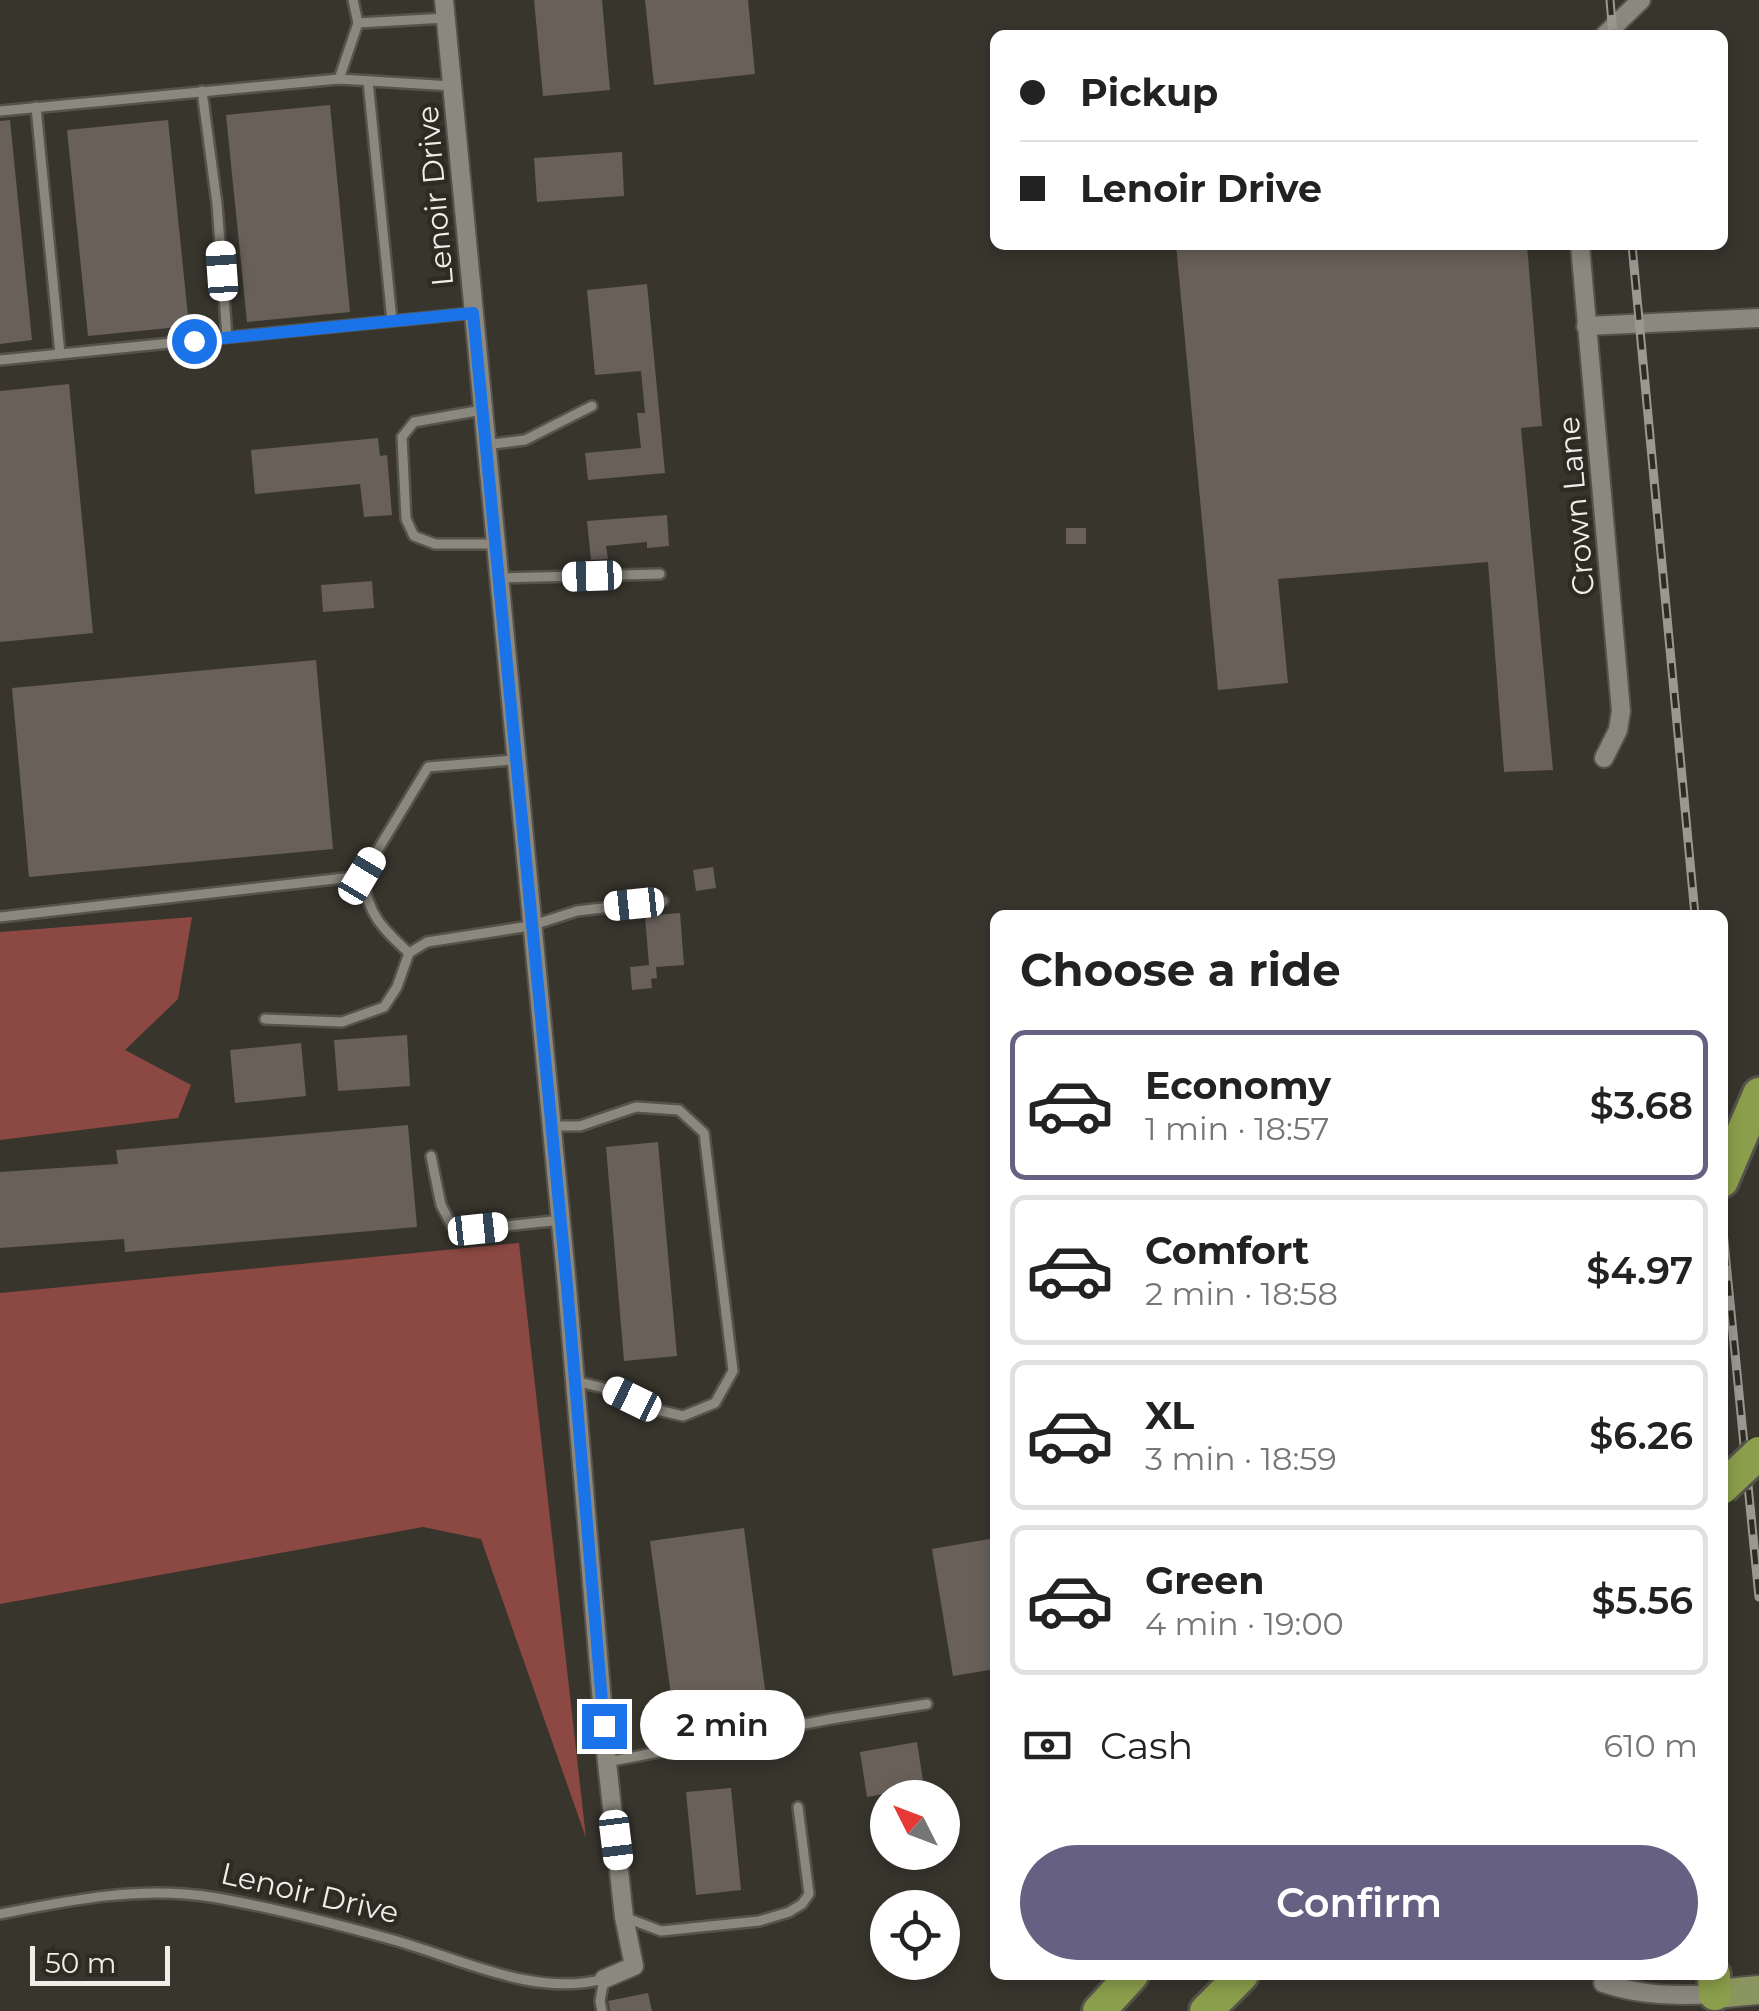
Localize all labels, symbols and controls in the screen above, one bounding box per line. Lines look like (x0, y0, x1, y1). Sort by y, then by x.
text: Pickup (1080, 69, 1218, 116)
street label: Lenoir Drive (409, 104, 461, 288)
text: Lenoir Drive (1080, 165, 1322, 212)
car (205, 240, 239, 302)
route start (172, 319, 217, 364)
street label: Crown Lane (1550, 415, 1602, 597)
car (561, 560, 623, 592)
car (334, 843, 390, 909)
car (603, 886, 665, 922)
text: Choose a ride (1020, 942, 1341, 997)
icon: car (1025, 1060, 1115, 1150)
text: Economy (1145, 1062, 1331, 1109)
text: $3.68 (1590, 1082, 1693, 1129)
text: 1 min · 18:57 (1145, 1109, 1329, 1148)
car (447, 1211, 509, 1247)
icon: car (1025, 1225, 1115, 1315)
text: Comfort (1145, 1227, 1309, 1274)
text: $4.97 (1586, 1247, 1693, 1294)
text: 2 min · 18:58 (1145, 1274, 1338, 1313)
car (598, 1372, 666, 1426)
icon: car (1025, 1390, 1115, 1480)
text: XL (1145, 1392, 1194, 1439)
text: $6.26 (1589, 1412, 1693, 1459)
text: 3 min · 18:59 (1145, 1439, 1337, 1478)
icon: car (1025, 1555, 1115, 1645)
text: Green (1145, 1557, 1265, 1604)
text: $5.56 (1592, 1577, 1693, 1624)
text: 4 min · 19:00 (1145, 1604, 1344, 1643)
callout: 2 min (639, 1691, 804, 1761)
route end (582, 1704, 627, 1749)
text: 2 min (676, 1705, 769, 1744)
icon: cash (1020, 1718, 1075, 1773)
text: Cash (1100, 1722, 1193, 1769)
text: 610 m (1603, 1726, 1698, 1765)
north arrow (870, 1780, 960, 1870)
map controls (870, 1780, 960, 1980)
car (597, 1808, 635, 1872)
button: Confirm (1020, 1845, 1698, 1960)
street label: Lenoir Drive (218, 1855, 402, 1931)
button: locate (870, 1890, 960, 1980)
scale bar (30, 1941, 170, 1986)
text: 50 m (45, 1946, 116, 1980)

